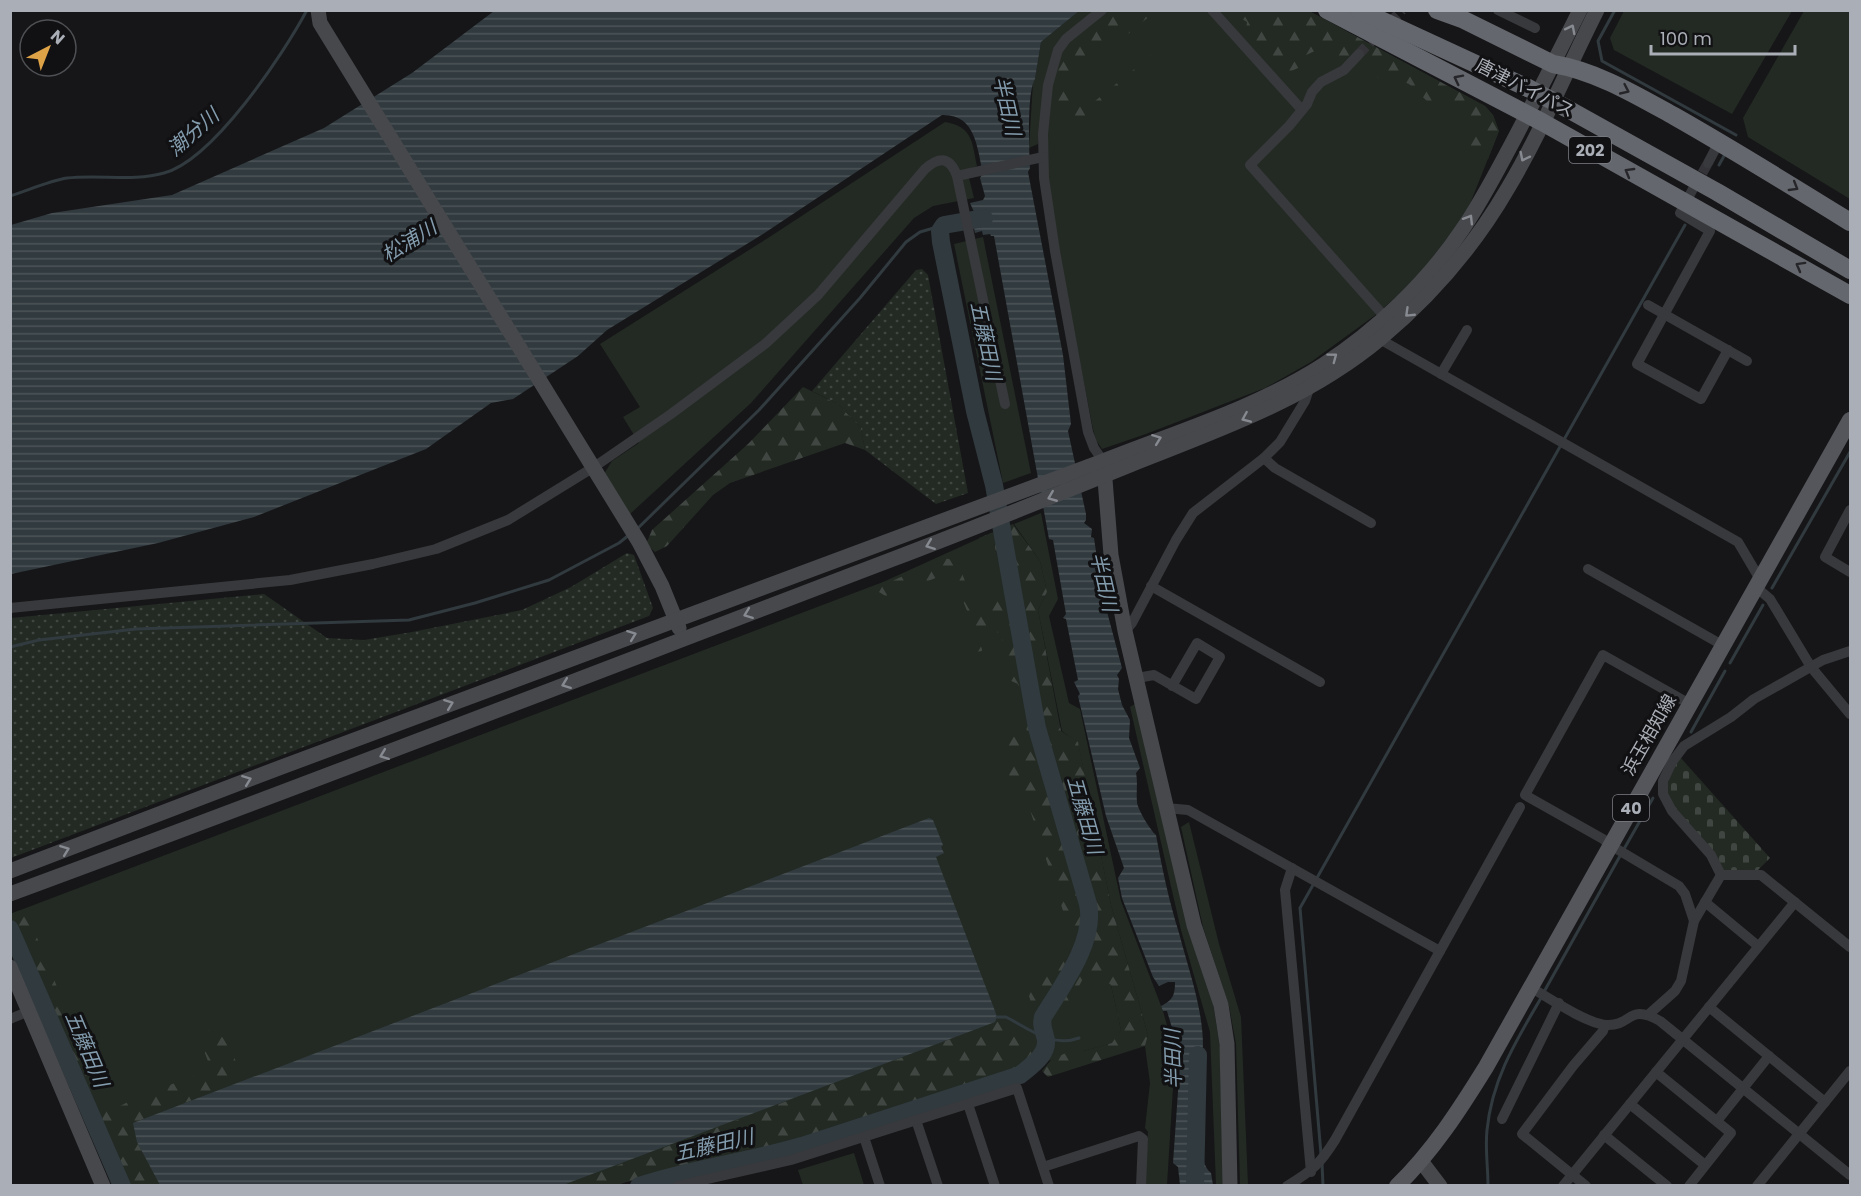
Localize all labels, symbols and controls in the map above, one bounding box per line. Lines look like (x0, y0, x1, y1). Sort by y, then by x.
north arrow (18, 18, 78, 78)
scale bar (1651, 18, 1795, 56)
one-way arrow (1564, 24, 1575, 35)
text: N (46, 25, 70, 50)
text: 100 m (1660, 26, 1712, 51)
street label: 唐津バイパス (1472, 52, 1579, 123)
water label: 半田川 (987, 74, 1028, 140)
one-way arrow (1453, 75, 1464, 86)
one-way arrow (1619, 83, 1630, 95)
water label: 潮分川 (161, 100, 226, 162)
road number: 202 (1569, 137, 1611, 163)
one-way arrow (1520, 151, 1532, 162)
one-way arrow (1625, 168, 1635, 179)
one-way arrow (1788, 180, 1798, 192)
water label: 松浦川 (376, 212, 444, 269)
one-way arrow (1462, 215, 1474, 225)
one-way arrow (1795, 262, 1806, 273)
water label: 五藤田川 (964, 299, 1008, 385)
one-way arrow (1405, 305, 1416, 316)
one-way arrow (1327, 353, 1338, 364)
one-way arrow (1242, 411, 1253, 423)
one-way arrow (1151, 434, 1162, 447)
one-way arrow (1047, 490, 1058, 502)
one-way arrow (925, 537, 936, 550)
water label: 半田川 (1084, 550, 1125, 616)
one-way arrow (743, 607, 754, 619)
one-way arrow (626, 630, 637, 643)
one-way arrow (561, 677, 572, 689)
street label: 浜玉相知線 (1615, 690, 1682, 780)
one-way arrow (443, 699, 454, 711)
one-way arrow (379, 747, 390, 760)
water label: 五藤田川 (1061, 773, 1110, 859)
one-way arrow (241, 775, 252, 787)
road number: 40 (1613, 795, 1649, 821)
one-way arrow (59, 845, 70, 857)
water label: 五藤田川 (58, 1007, 116, 1093)
water label: 半田川 (1158, 1027, 1188, 1089)
water label: 五藤田川 (672, 1122, 758, 1168)

